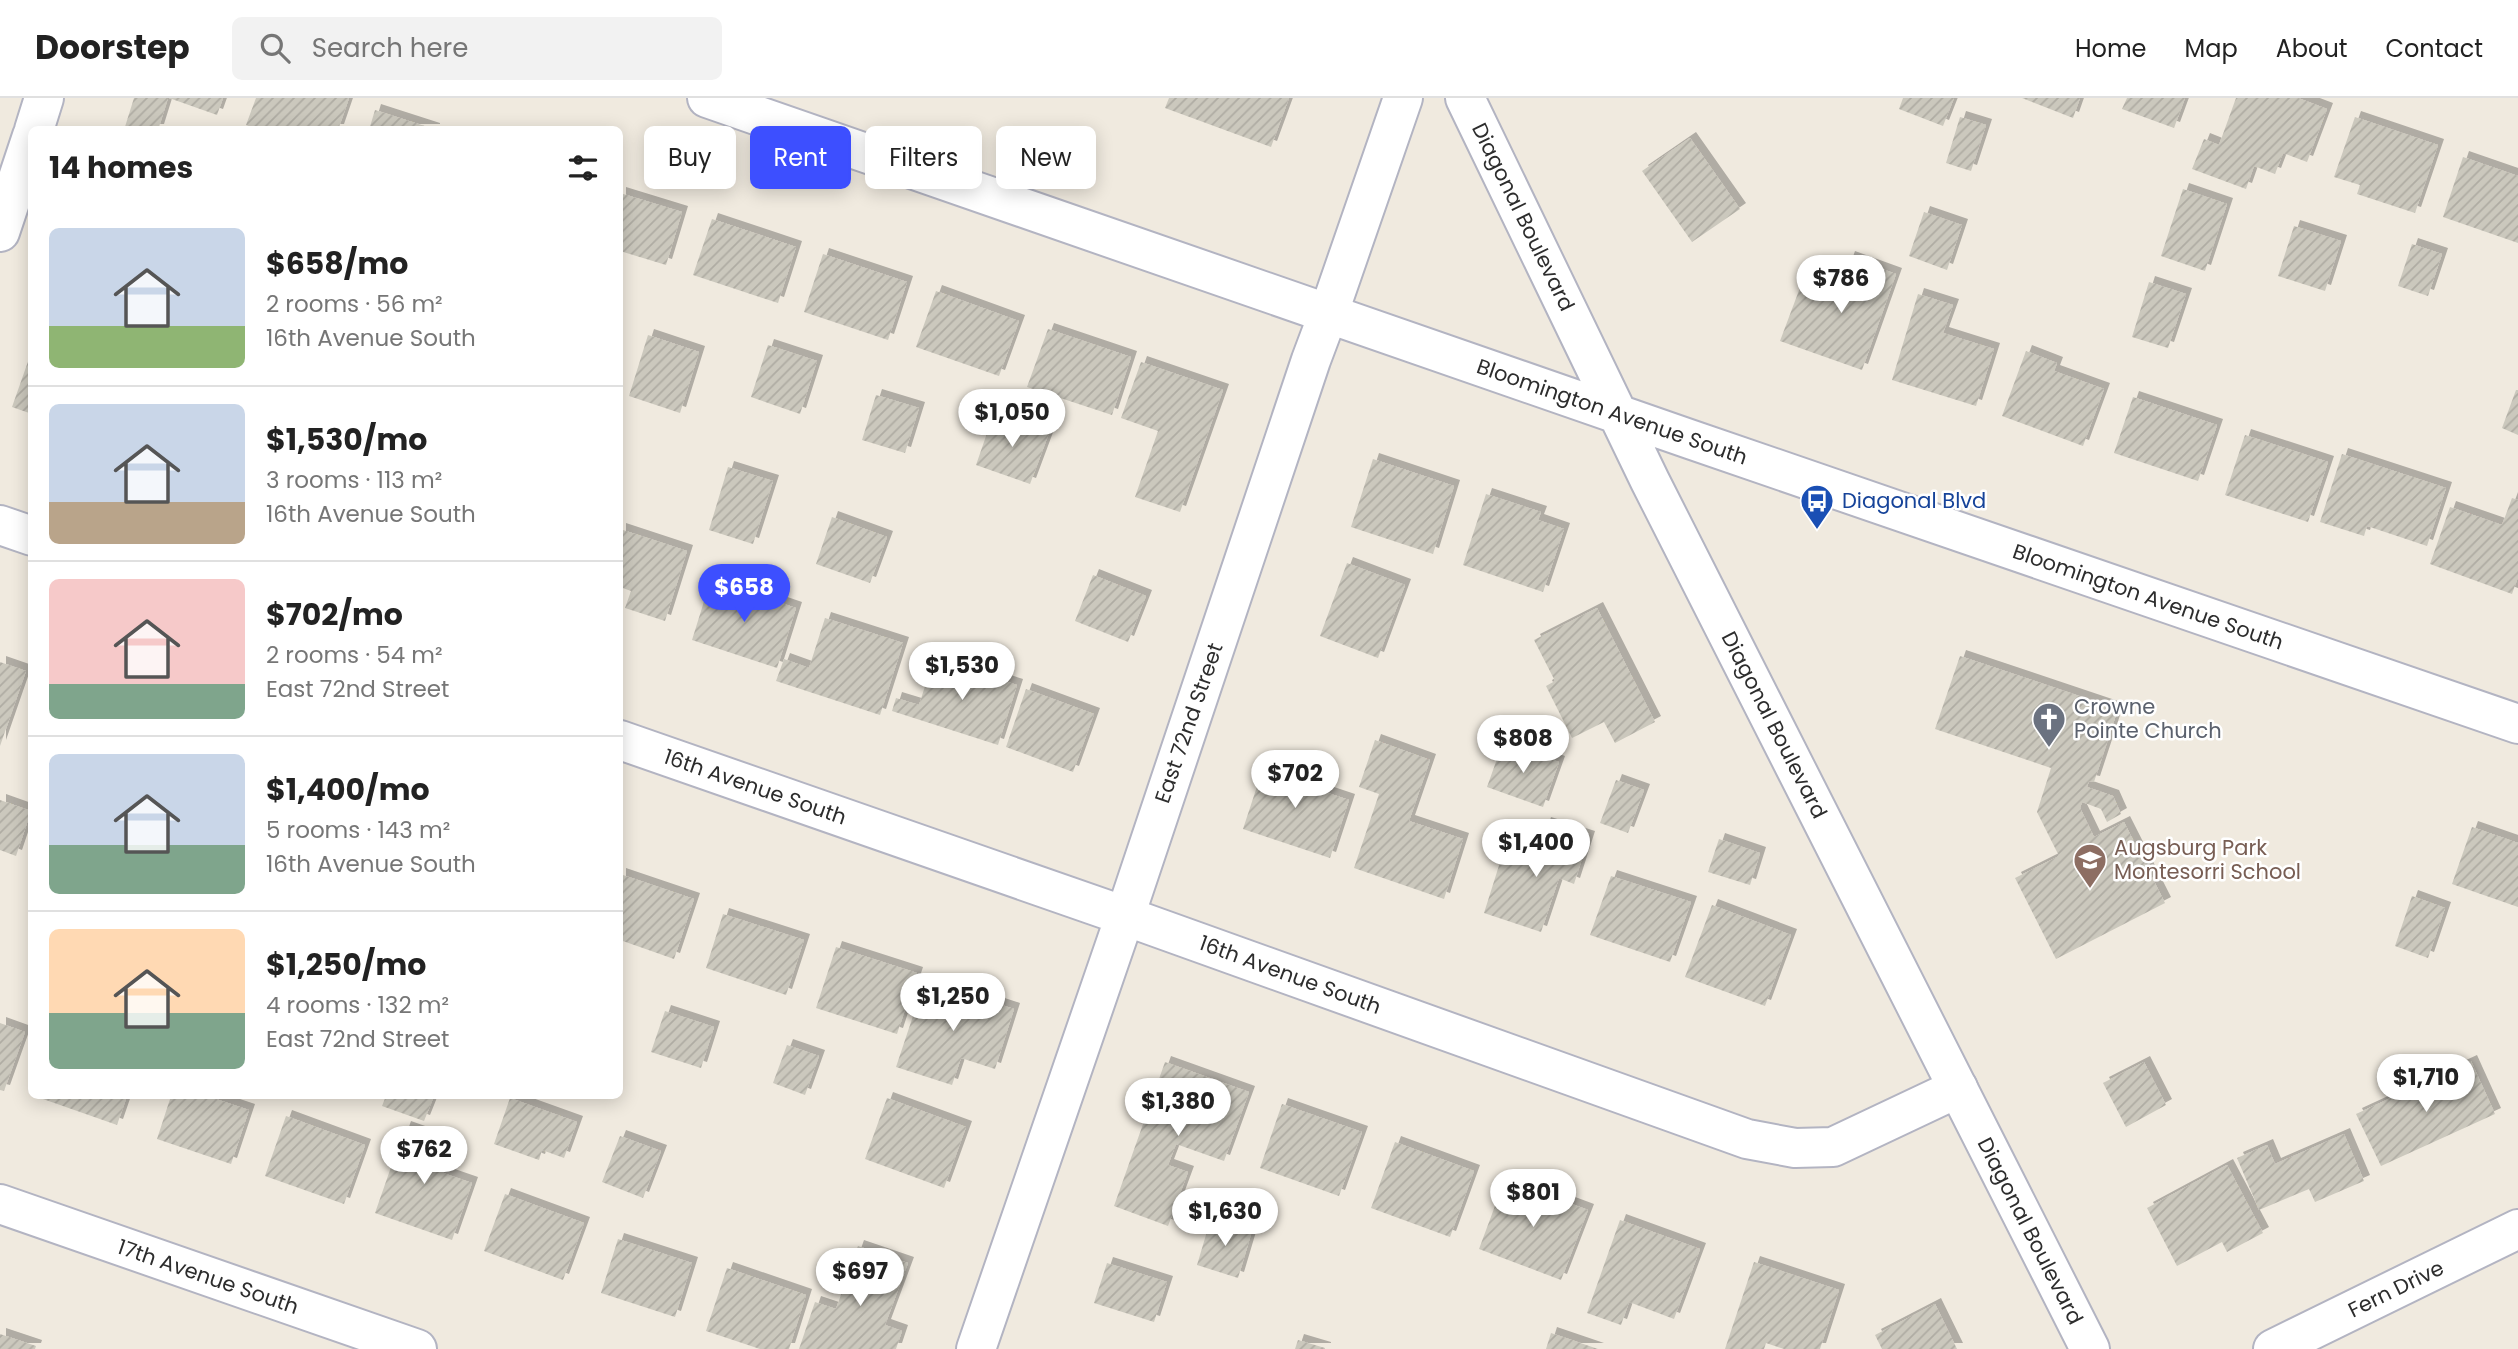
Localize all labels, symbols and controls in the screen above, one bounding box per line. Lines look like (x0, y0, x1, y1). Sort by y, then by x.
search box (232, 17, 722, 80)
text: Doorstep (35, 24, 190, 71)
icon: search (256, 29, 294, 67)
text: Search here (312, 30, 468, 66)
text: Home (2075, 32, 2147, 65)
text: Map (2185, 32, 2238, 65)
text: About (2276, 32, 2347, 65)
text: Contact (2385, 32, 2483, 65)
street label: Diagonal Boulevard (1465, 118, 1582, 316)
chip: Buy (644, 126, 736, 189)
chip: Rent (750, 126, 851, 189)
chip: Filters (865, 126, 982, 189)
chip: New (996, 126, 1096, 189)
text: 14 homes (49, 146, 193, 189)
icon: filters (564, 149, 602, 187)
text: $658/mo (266, 242, 408, 285)
icon: home (105, 256, 189, 340)
pin: $786 (1800, 256, 1882, 315)
text: $786 (1813, 262, 1870, 294)
text: 2 rooms · 56 m² (266, 288, 443, 320)
text: 16th Avenue South (266, 322, 476, 354)
street label: Bloomington Avenue South (1473, 352, 1751, 472)
pin: $1,050 (955, 390, 1069, 449)
text: $1,050 (974, 396, 1050, 428)
text: $1,530/mo (266, 418, 427, 461)
icon: home (105, 432, 189, 516)
text: 3 rooms · 113 m² (266, 464, 442, 496)
bus stop icon: Diagonal Blvd (1798, 482, 1836, 531)
place label: Diagonal Blvd (1842, 486, 1986, 515)
text: 16th Avenue South (266, 498, 476, 530)
street label: Bloomington Avenue South (2009, 537, 2287, 657)
pin: $658 (703, 564, 785, 624)
text: $658 (714, 571, 774, 603)
text: $702/mo (266, 593, 403, 636)
icon: home (105, 607, 189, 691)
street label: Diagonal Boulevard (1715, 626, 1834, 823)
text: 2 rooms · 54 m² (266, 639, 443, 671)
street label: East 72nd Street (1148, 639, 1229, 807)
pin: $1,530 (905, 642, 1019, 702)
text: $1,530 (925, 649, 999, 681)
text: East 72nd Street (266, 673, 449, 705)
place label: Crowne Pointe Church (2074, 692, 2222, 745)
church icon: Crowne Pointe Church (2030, 700, 2068, 749)
pin: $808 (1482, 716, 1564, 775)
text: $808 (1493, 722, 1553, 754)
street label: 16th Avenue South (660, 742, 850, 831)
pin: $702 (1254, 750, 1336, 810)
text: $702 (1267, 757, 1323, 789)
text: $1,400/mo (266, 768, 430, 811)
icon: home (105, 782, 189, 866)
text: 5 rooms · 143 m² (266, 814, 450, 846)
pin: $1,400 (1479, 820, 1593, 879)
text: $1,400 (1498, 826, 1574, 858)
place label: Augsburg Park Montesorri School (2114, 833, 2301, 886)
school or university icon: Augsburg Park Montesorri School (2071, 841, 2109, 890)
text: 16th Avenue South (266, 848, 476, 880)
street label: 16th Avenue South (1195, 928, 1385, 1021)
text: $1,250/mo (266, 943, 426, 986)
icon: home (105, 957, 189, 1041)
pin: $1,250 (896, 974, 1010, 1033)
text: $1,250 (916, 980, 990, 1012)
text: 4 rooms · 132 m² (266, 989, 449, 1021)
text: East 72nd Street (266, 1023, 449, 1055)
pin: $1,710 (2369, 1054, 2483, 1114)
text: $1,710 (2393, 1061, 2459, 1093)
pin: $1,380 (1121, 1079, 1235, 1138)
text: $1,380 (1141, 1085, 1215, 1117)
pin: $762 (383, 1126, 465, 1186)
street label: Diagonal Boulevard (1971, 1132, 2090, 1329)
text: $762 (396, 1133, 452, 1165)
pin: $801 (1492, 1170, 1574, 1229)
text: $801 (1506, 1176, 1560, 1208)
pin: $1,630 (1168, 1188, 1282, 1248)
text: $1,630 (1188, 1195, 1262, 1227)
street label: 17th Avenue South (114, 1232, 303, 1321)
pin: $697 (819, 1248, 901, 1308)
street label: Fern Drive (2343, 1253, 2448, 1324)
text: $697 (832, 1255, 888, 1287)

